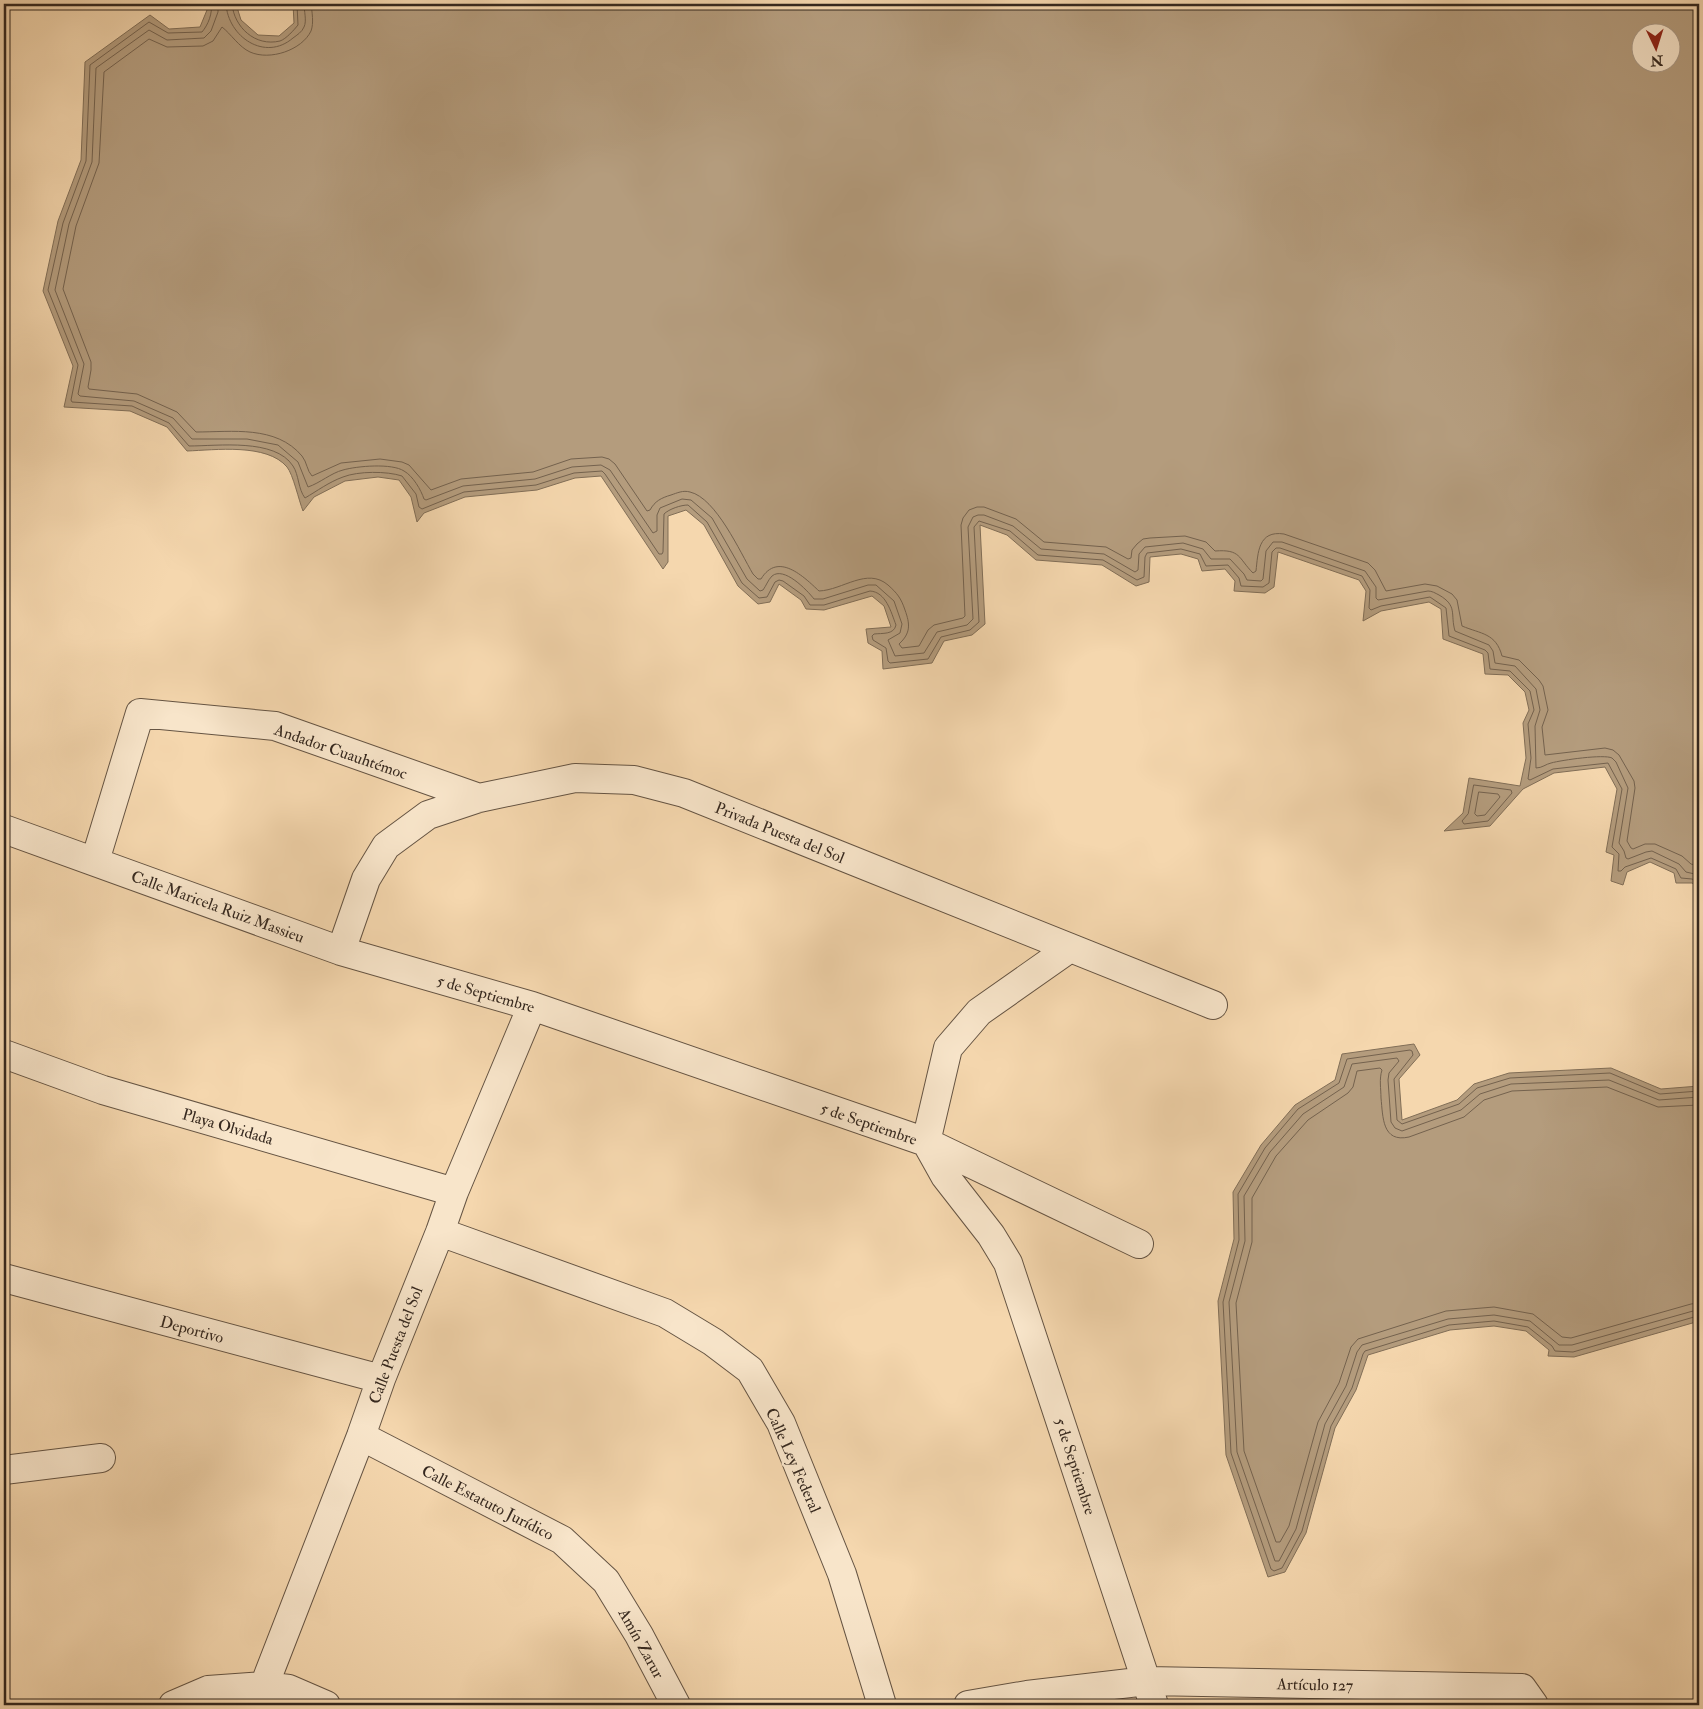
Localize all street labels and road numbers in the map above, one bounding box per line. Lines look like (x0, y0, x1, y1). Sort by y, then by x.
street label: Andador Cuauhtémoc (271, 720, 410, 784)
street label: Privada Puesta del Sol (712, 798, 847, 868)
street label: Calle Maricela Ruiz Massieu (128, 866, 307, 948)
street label: 5 de Septiembre (434, 970, 537, 1019)
street label: 5 de Septiembre (817, 1098, 920, 1151)
street label: Playa Olvidada (180, 1104, 276, 1150)
street label: Calle Puesta del Sol (364, 1284, 427, 1407)
street label: Deportivo (157, 1312, 226, 1349)
street label: Calle Ley Federal (761, 1405, 825, 1516)
street label: 5 de Septiembre (1049, 1415, 1100, 1518)
street label: Calle Estatuto Jurídico (418, 1461, 557, 1546)
street label: Amín Zarur (613, 1604, 669, 1682)
street label: Artículo 127 (1276, 1674, 1354, 1696)

